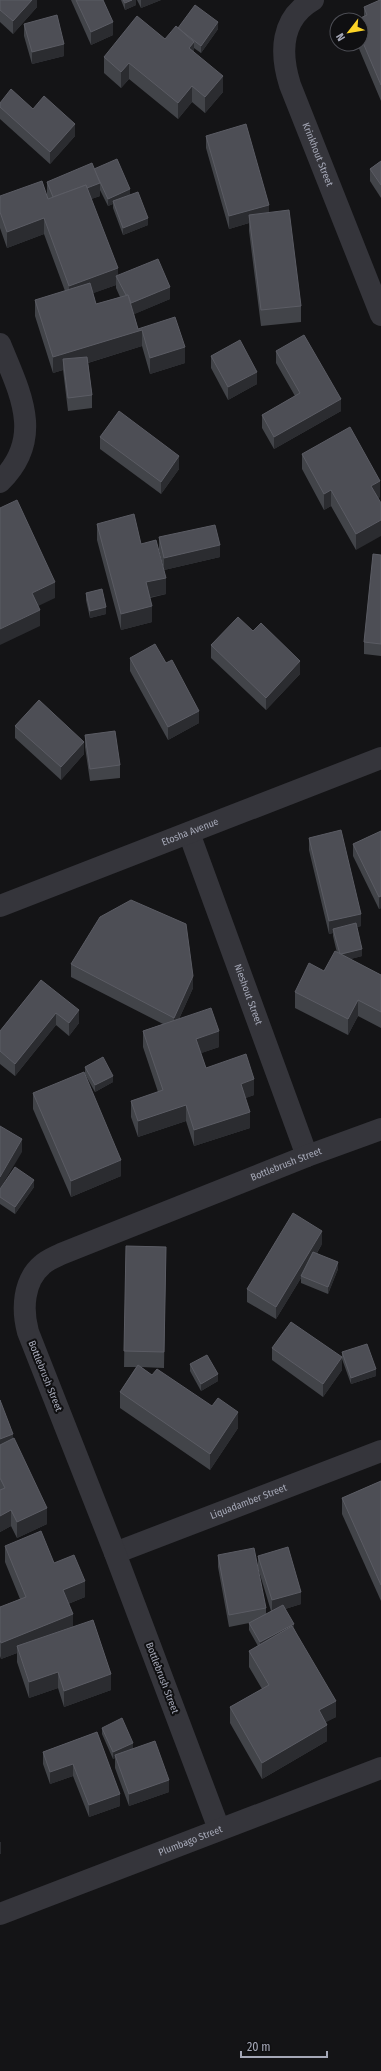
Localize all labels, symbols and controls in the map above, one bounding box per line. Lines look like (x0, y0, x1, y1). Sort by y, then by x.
north arrow (329, 12, 369, 52)
text: N (334, 31, 348, 43)
street label: Krinkhout Street (300, 121, 336, 189)
street label: Etosha Avenue (160, 816, 220, 849)
street label: Nieshout Street (231, 962, 265, 1027)
street label: Bottlebrush Street (249, 1145, 324, 1184)
street label: Bottlebrush Street (25, 1339, 65, 1414)
street label: Liquadamber Street (208, 1481, 289, 1522)
street label: Bottlebrush Street (143, 1641, 181, 1716)
street label: Plumbago Street (157, 1823, 225, 1859)
scale bar (241, 2033, 327, 2059)
text: 20 m (247, 2040, 271, 2054)

